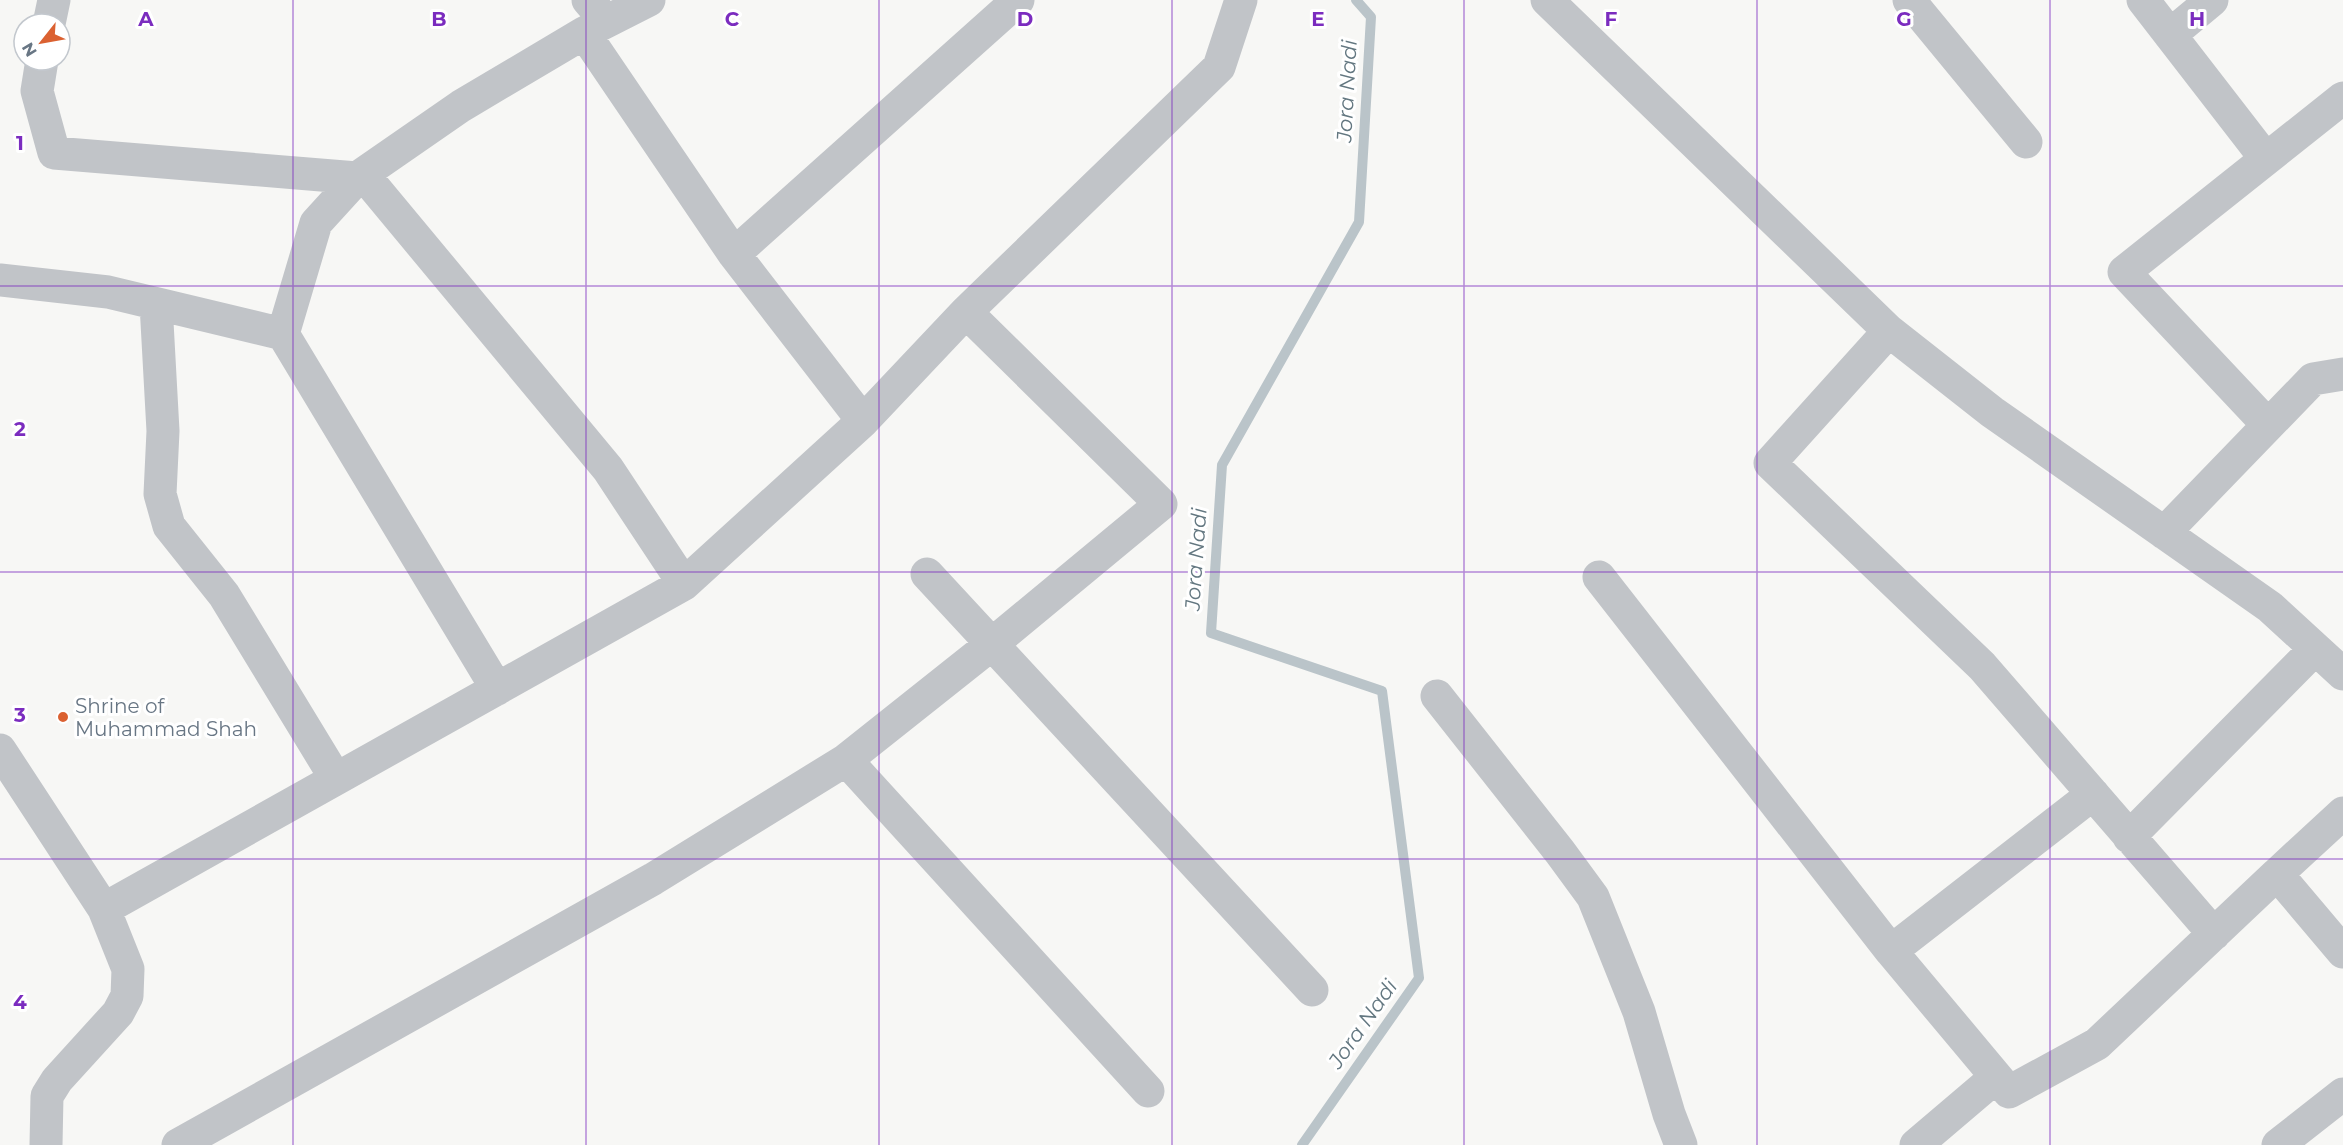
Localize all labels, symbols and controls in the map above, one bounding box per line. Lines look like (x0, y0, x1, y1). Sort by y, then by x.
text: A (137, 7, 154, 31)
text: B (431, 7, 447, 31)
text: C (725, 7, 740, 31)
text: D (1017, 7, 1033, 31)
text: E (1311, 7, 1325, 31)
text: F (1605, 7, 1618, 31)
text: G (1896, 7, 1912, 31)
text: H (2189, 7, 2205, 31)
north arrow (12, 12, 72, 72)
text: N (18, 39, 41, 60)
water label: Jora Nadi (1331, 39, 1362, 144)
text: 1 (16, 131, 24, 155)
text: 2 (14, 417, 26, 441)
water label: Jora Nadi (1179, 507, 1212, 612)
place label: Shrine of Muhammad Shah (75, 694, 257, 741)
text: 3 (13, 703, 26, 727)
marker: Shrine of Muhammad Shah (56, 710, 70, 724)
water label: Jora Nadi (1322, 974, 1402, 1074)
text: 4 (13, 990, 27, 1014)

